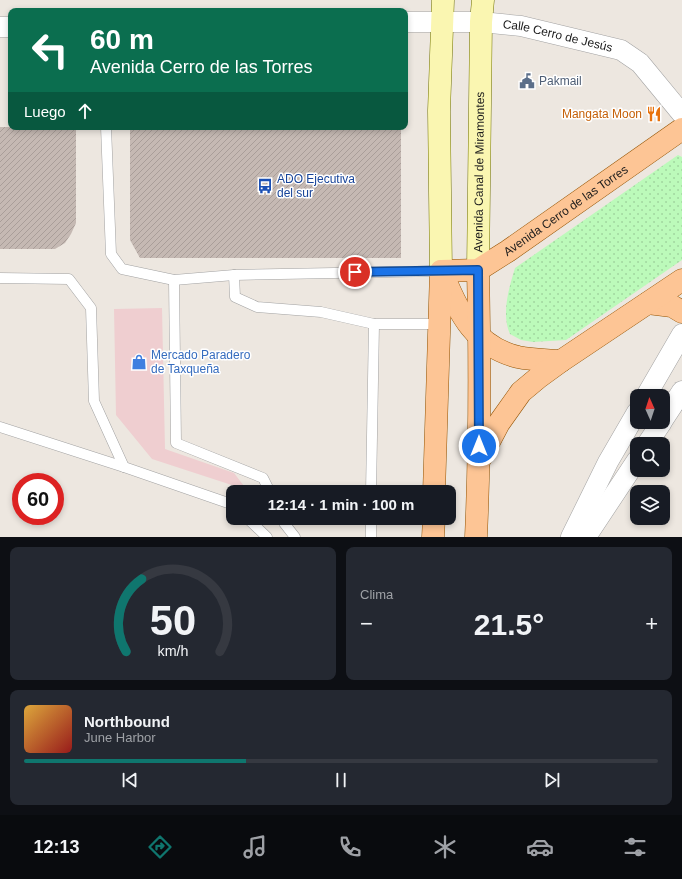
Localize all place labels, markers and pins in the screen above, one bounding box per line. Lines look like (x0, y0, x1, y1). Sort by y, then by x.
public building icon: Pakmail (518, 72, 536, 90)
place label: Pakmail (539, 74, 582, 88)
restaurant icon: Mangata Moon (645, 105, 663, 123)
place label: Mangata Moon (562, 107, 642, 121)
place label: ADO Ejecutiva del sur (277, 172, 355, 200)
bus stop icon: ADO Ejecutiva del sur (256, 177, 274, 195)
pin (338, 255, 372, 289)
place label: Mercado Paradero de Taxqueña (151, 348, 251, 376)
shop icon: Mercado Paradero de Taxqueña (130, 353, 148, 371)

